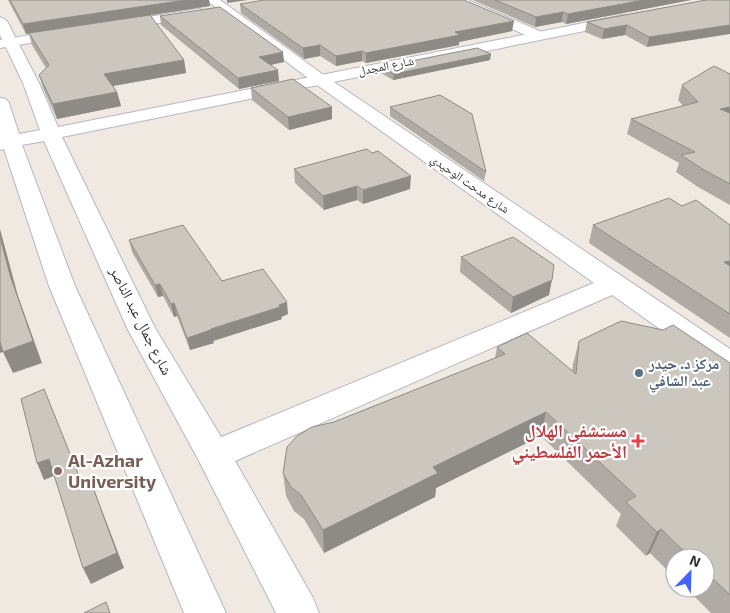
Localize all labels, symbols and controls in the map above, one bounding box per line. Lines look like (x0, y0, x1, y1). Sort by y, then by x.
street label: شارع المجدل (357, 53, 415, 79)
street label: شارع مدحت الوحيدي (426, 151, 513, 219)
street label: شارع جمال عبد الناصر (105, 263, 177, 379)
place label: مركز د. حيدر عبد الشافي (648, 354, 719, 393)
marker: مركز د. حيدر عبد الشافي (633, 367, 645, 379)
place label: مستشفى الهلال الأحمر الفلسطيني (512, 419, 627, 466)
marker: مستشفى الهلال الأحمر الفلسطيني (631, 434, 645, 448)
place label: Al-Azhar University (68, 449, 157, 492)
marker: Al-Azhar University (52, 465, 64, 477)
north arrow (665, 548, 715, 598)
text: N (687, 551, 703, 570)

